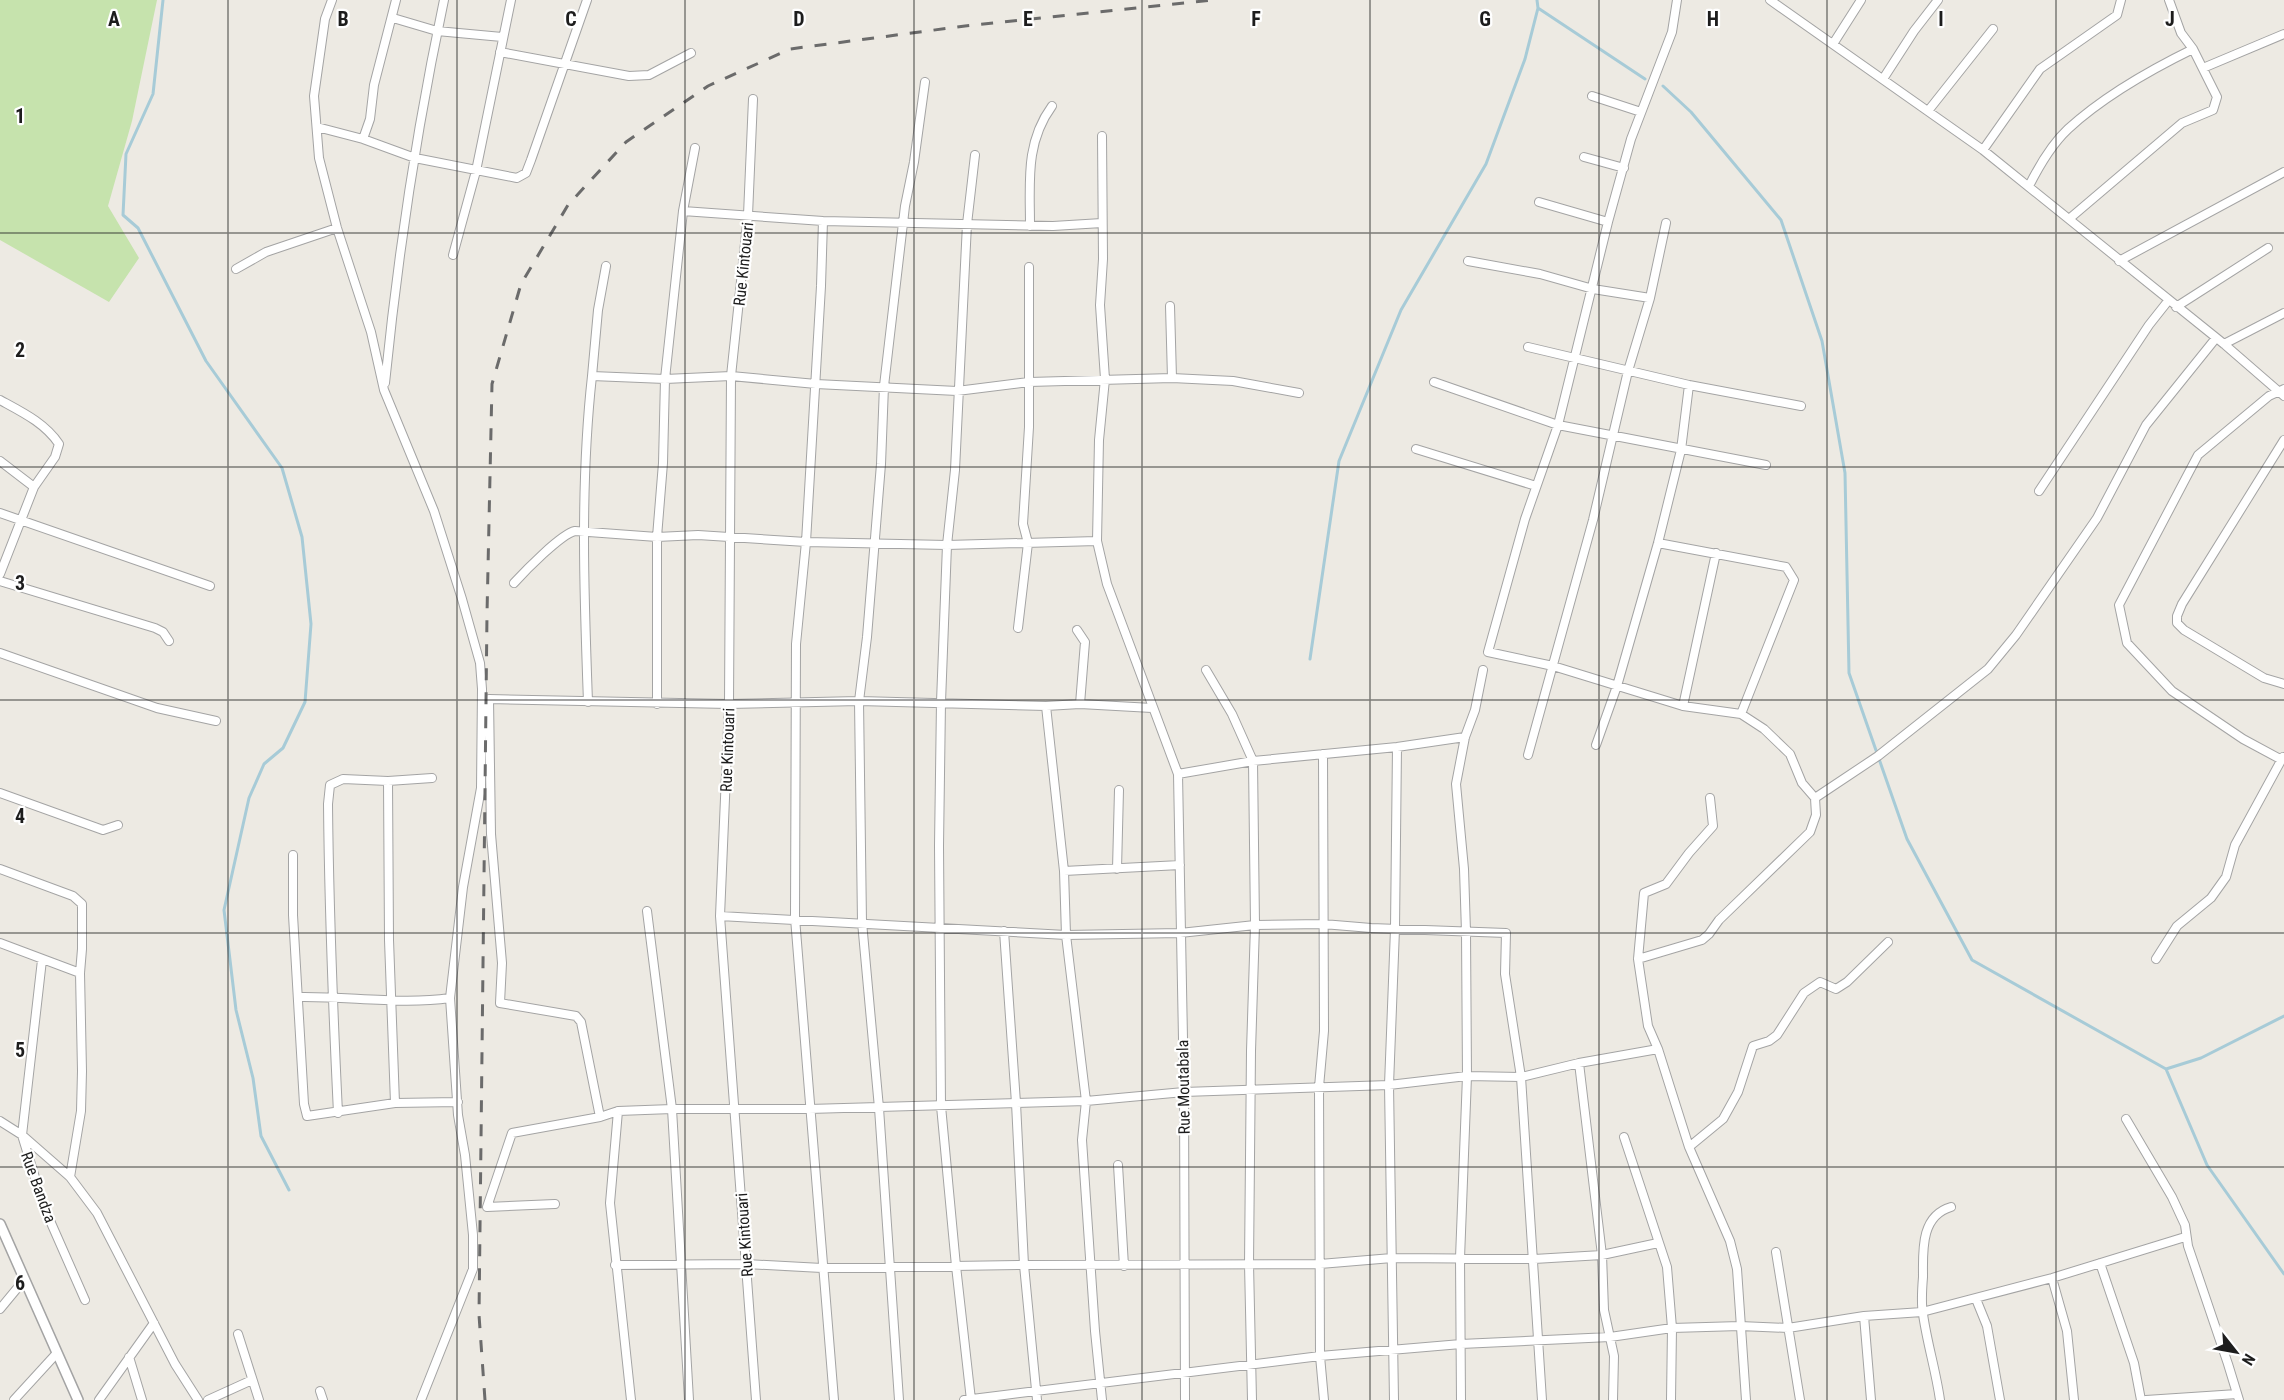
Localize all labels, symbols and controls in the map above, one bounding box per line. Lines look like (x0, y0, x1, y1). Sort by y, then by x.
text: A (108, 7, 120, 31)
text: B (337, 7, 349, 31)
text: C (565, 7, 577, 31)
text: D (793, 7, 805, 31)
text: E (1023, 7, 1033, 31)
text: F (1251, 7, 1261, 31)
text: G (1479, 7, 1491, 31)
text: H (1707, 7, 1719, 31)
text: I (1938, 7, 1944, 31)
text: J (2165, 7, 2175, 31)
text: 1 (15, 104, 25, 128)
street label: Rue Kintouari (730, 221, 757, 307)
text: 2 (15, 338, 25, 362)
text: 3 (15, 571, 25, 595)
street label: Rue Kintouari (717, 708, 738, 792)
text: 4 (15, 804, 25, 828)
text: 5 (15, 1038, 25, 1062)
street label: Rue Moutabala (1173, 1040, 1194, 1134)
street label: Rue Bandza (17, 1149, 60, 1225)
street label: Rue Kintouari (732, 1192, 757, 1278)
text: 6 (15, 1271, 25, 1295)
north arrow (2206, 1322, 2266, 1382)
text: N (2238, 1350, 2259, 1369)

